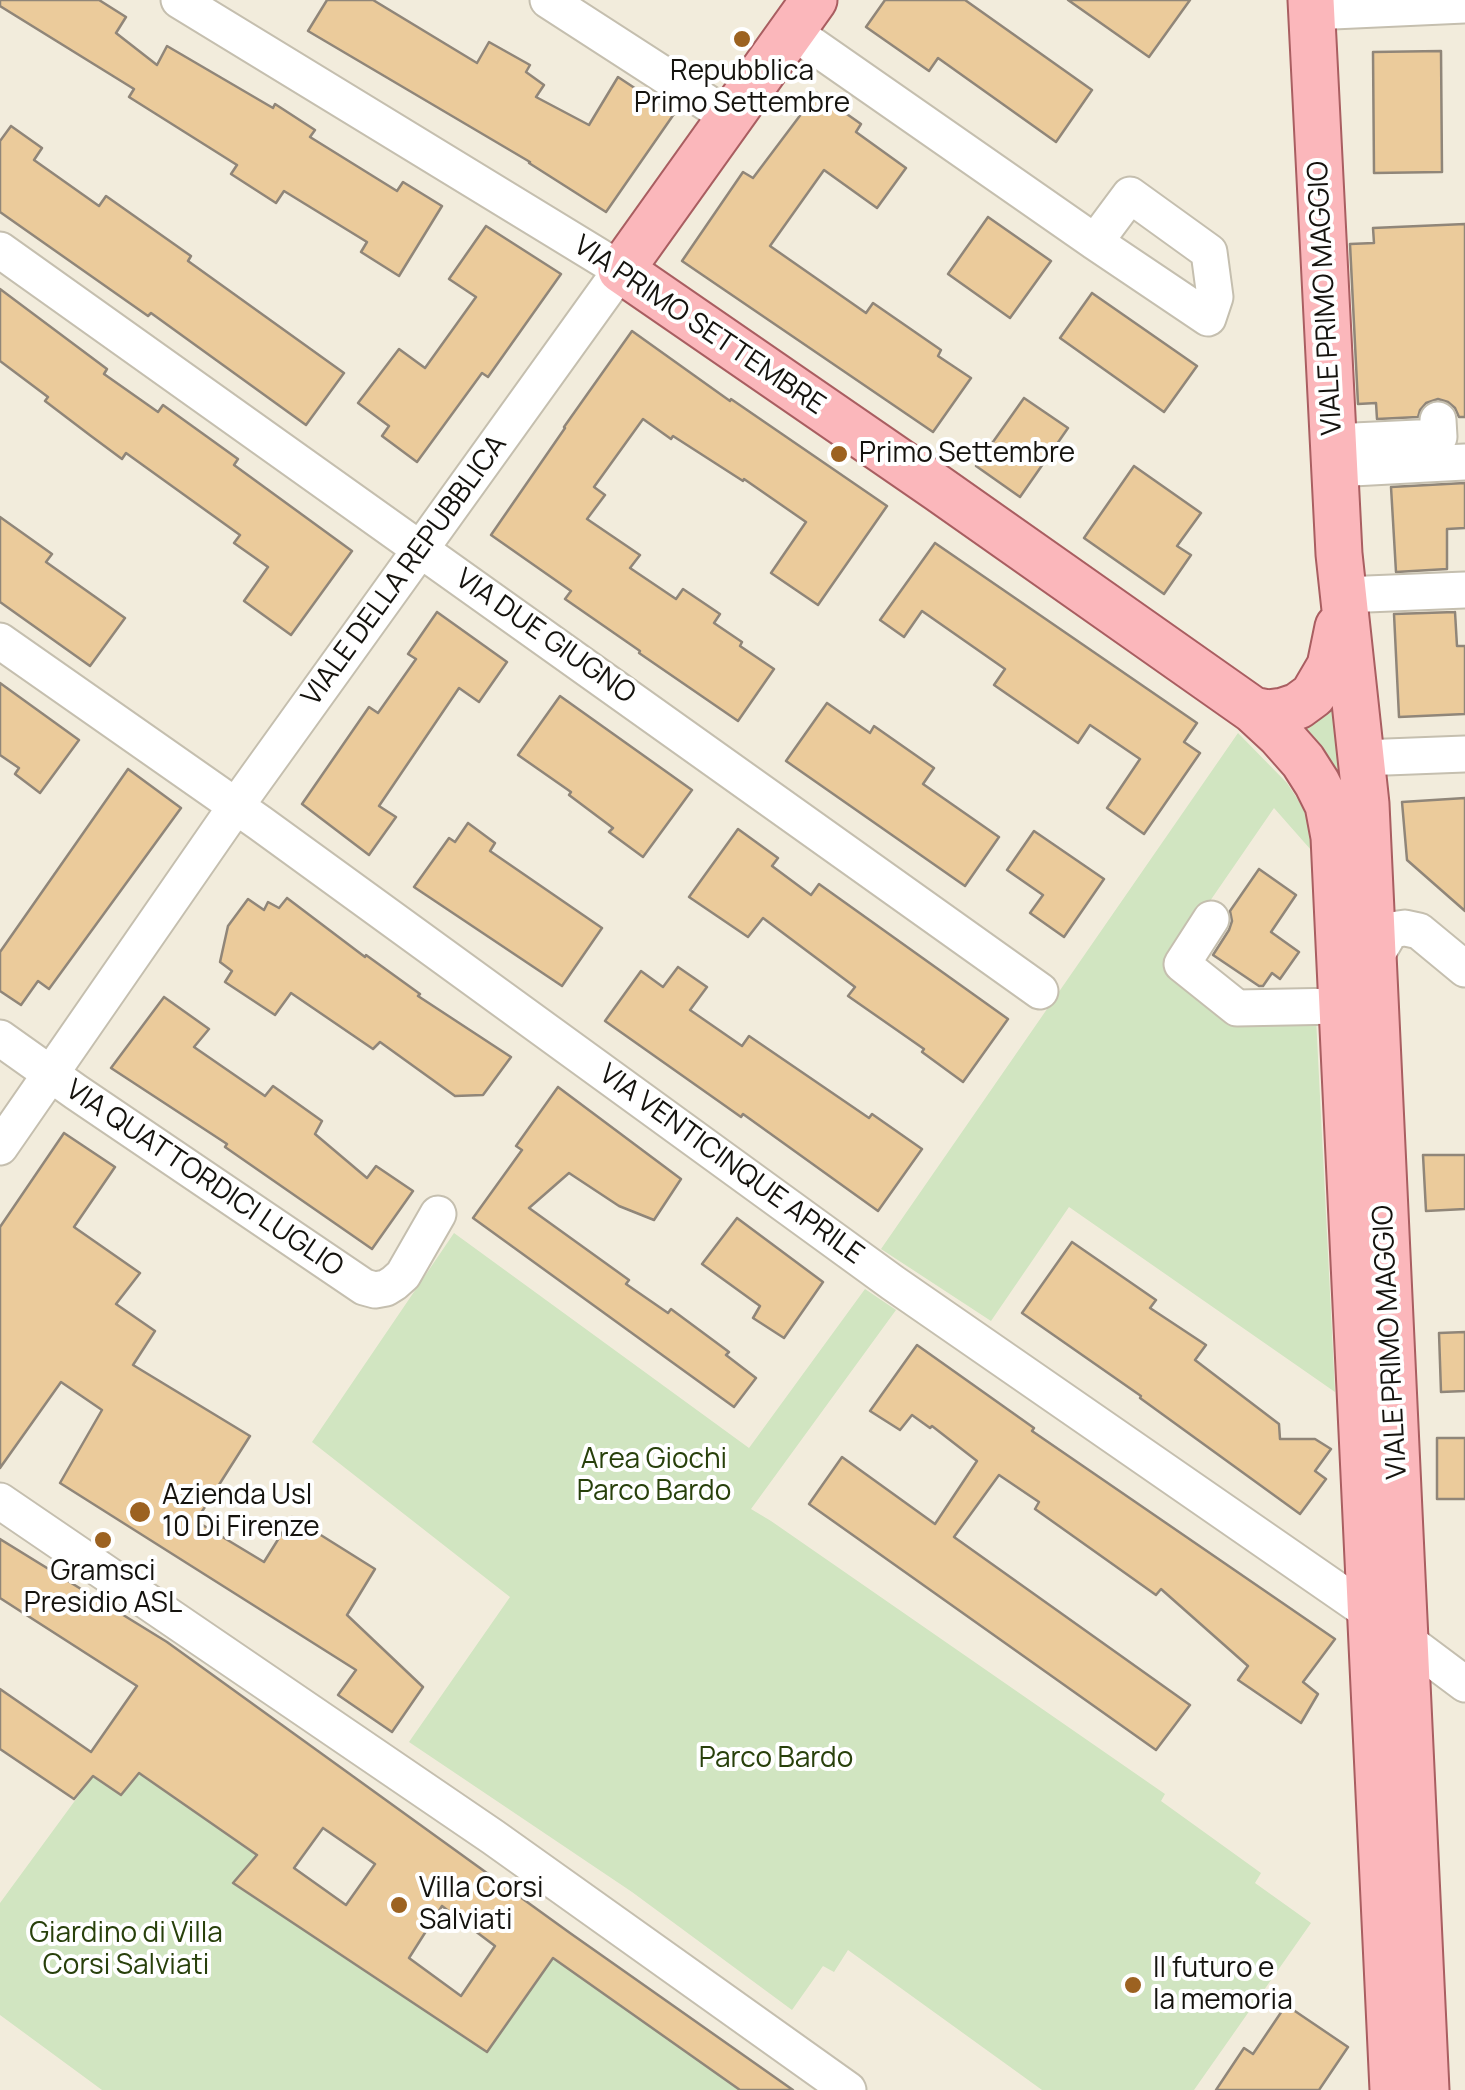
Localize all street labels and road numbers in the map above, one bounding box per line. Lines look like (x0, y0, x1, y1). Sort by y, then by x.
street label: VIALE PRIMO MAGGIO (1302, 160, 1350, 436)
street label: VIA PRIMO SETTEMBRE (567, 229, 831, 423)
street label: VIALE DELLA REPUBBLICA (296, 429, 514, 713)
street label: VIA DUE GIUGNO (449, 562, 641, 712)
street label: VIA VENTICINQUE APRILE (592, 1058, 870, 1272)
street label: VIA QUATTORDICI LUGLIO (59, 1074, 349, 1284)
street label: VIALE PRIMO MAGGIO (1367, 1204, 1415, 1480)

